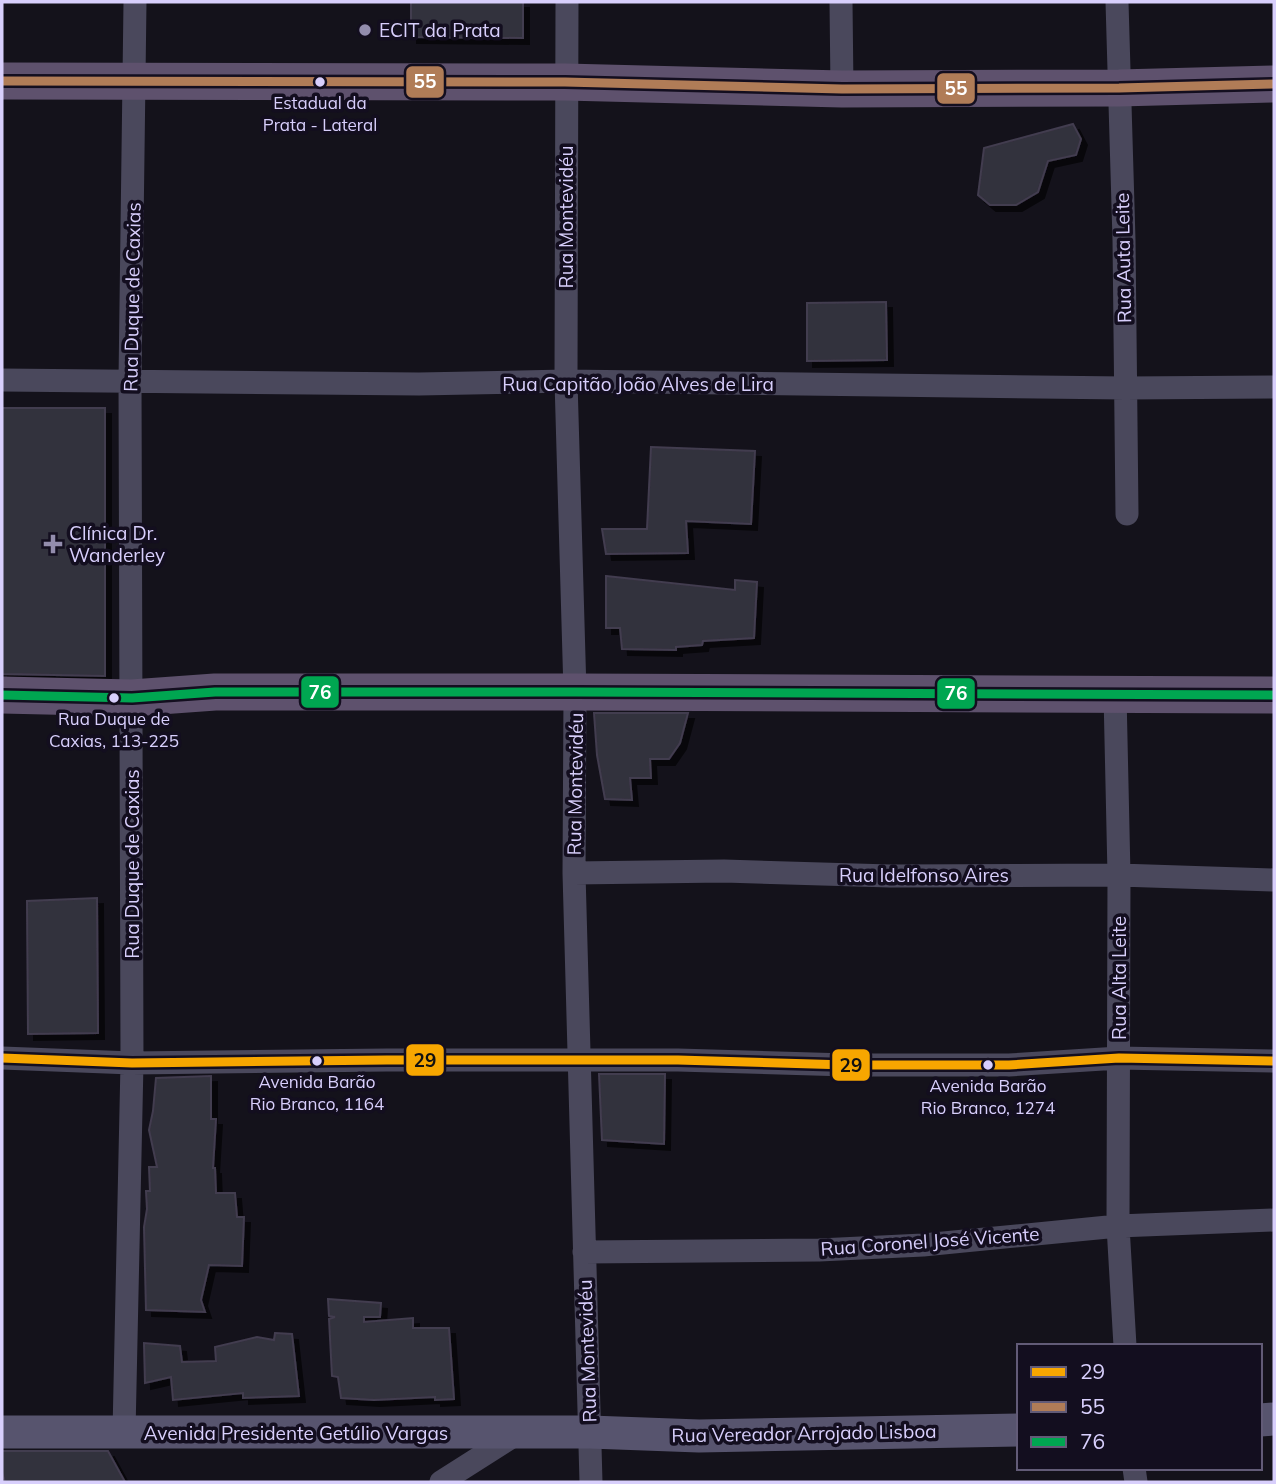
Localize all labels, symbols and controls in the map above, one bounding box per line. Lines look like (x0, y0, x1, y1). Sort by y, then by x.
place label: ECIT da Prata (379, 18, 501, 42)
marker: ECIT da Prata (357, 22, 373, 38)
line badge: 55 (405, 65, 445, 99)
text: 55 (414, 69, 436, 93)
line badge: 55 (936, 72, 976, 105)
marker: Estadual da Prata - Lateral (313, 75, 327, 89)
text: 55 (945, 76, 967, 100)
place label: Estadual da Prata - Lateral (263, 92, 377, 135)
street label: Rua Montevidéu (554, 146, 578, 288)
street label: Rua Auta Leite (1110, 193, 1136, 323)
street label: Rua Duque de Caxias (118, 202, 146, 392)
street label: Rua Capitão João Alves de Lira (502, 372, 774, 396)
place label: Clínica Dr. Wanderley (69, 521, 165, 567)
marker: Clínica Dr. Wanderley (43, 534, 63, 554)
line badge: 76 (300, 675, 340, 709)
line badge: 76 (936, 677, 976, 710)
text: 76 (309, 680, 331, 704)
text: 76 (945, 681, 967, 705)
marker: Rua Duque de Caxias, 113-225 (107, 691, 121, 705)
place label: Rua Duque de Caxias, 113-225 (49, 708, 179, 751)
street label: Rua Montevidéu (562, 712, 588, 856)
street label: Rua Duque de Caxias (120, 769, 144, 959)
street label: Rua Idelfonso Aires (839, 863, 1009, 887)
street label: Rua Alta Leite (1107, 916, 1131, 1040)
line badge: 29 (405, 1043, 445, 1077)
text: 29 (414, 1048, 436, 1072)
line badge: 29 (831, 1048, 871, 1082)
text: 29 (840, 1053, 862, 1077)
marker: Avenida Barão Rio Branco, 1164 (310, 1054, 324, 1068)
marker: Avenida Barão Rio Branco, 1274 (981, 1058, 995, 1072)
place label: Avenida Barão Rio Branco, 1164 (250, 1071, 384, 1114)
place label: Avenida Barão Rio Branco, 1274 (921, 1075, 1055, 1118)
street label: Rua Coronel José Vicente (820, 1221, 1040, 1261)
street label: Rua Montevidéu (573, 1279, 601, 1423)
legend (1017, 1344, 1262, 1470)
text: 29 (1080, 1358, 1105, 1384)
text: 55 (1080, 1393, 1105, 1419)
street label: Rua Vereador Arrojado Lisboa (671, 1419, 937, 1447)
street label: Avenida Presidente Getúlio Vargas (144, 1421, 448, 1445)
text: 76 (1080, 1428, 1105, 1454)

